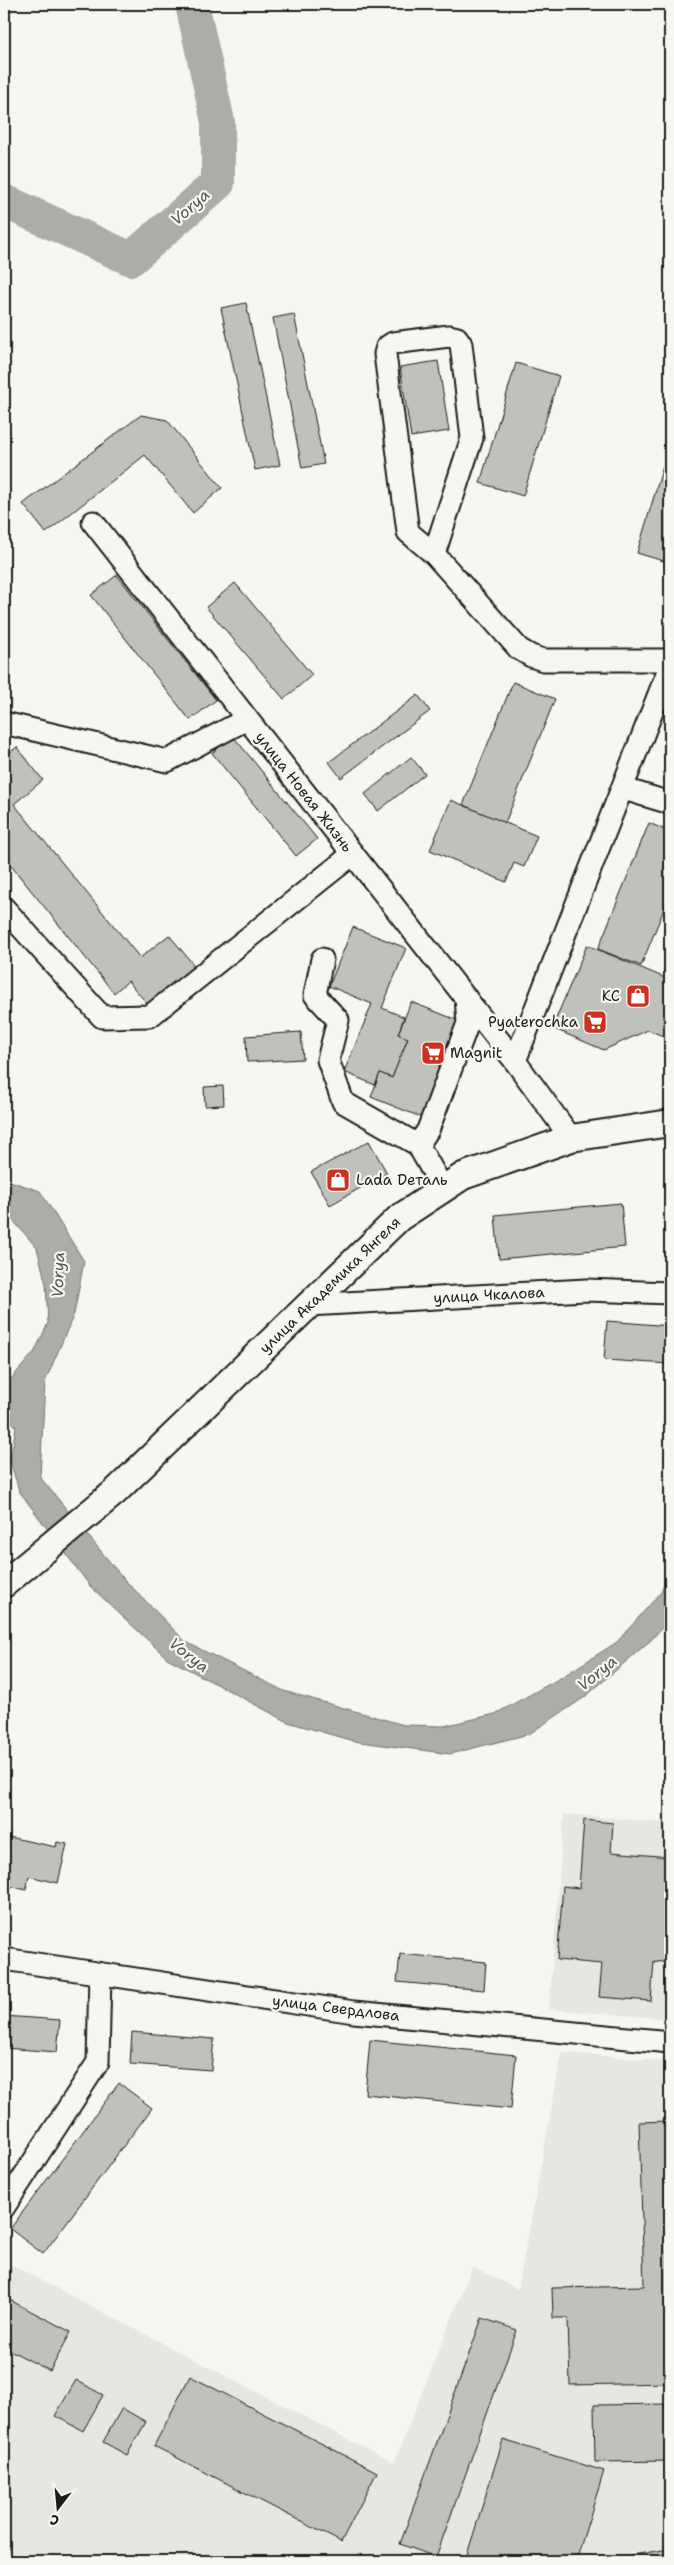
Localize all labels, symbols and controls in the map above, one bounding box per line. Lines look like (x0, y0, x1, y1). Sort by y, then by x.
water label: Vorya (166, 184, 214, 230)
street label: улица Новая Жизнь (251, 728, 358, 857)
shop icon: КС (625, 983, 651, 1009)
place label: КС (602, 986, 620, 1006)
supermarket icon: Pyaterochka (582, 1009, 608, 1035)
place label: Pyaterochka (488, 1012, 579, 1032)
supermarket icon: Magnit (420, 1040, 446, 1066)
place label: Magnit (450, 1043, 502, 1063)
shop icon: Lada Dеталь (325, 1167, 351, 1193)
place label: Lada Dеталь (356, 1170, 448, 1190)
street label: улица Академика Янгеля (255, 1212, 405, 1358)
water label: Vorya (47, 1252, 69, 1298)
street label: улица Чкалова (433, 1282, 546, 1308)
water label: Vorya (165, 1633, 213, 1677)
water label: Vorya (573, 1650, 621, 1696)
street label: улица Свердлова (271, 1990, 401, 2026)
north arrow (32, 2482, 82, 2532)
text: С (48, 2511, 61, 2530)

